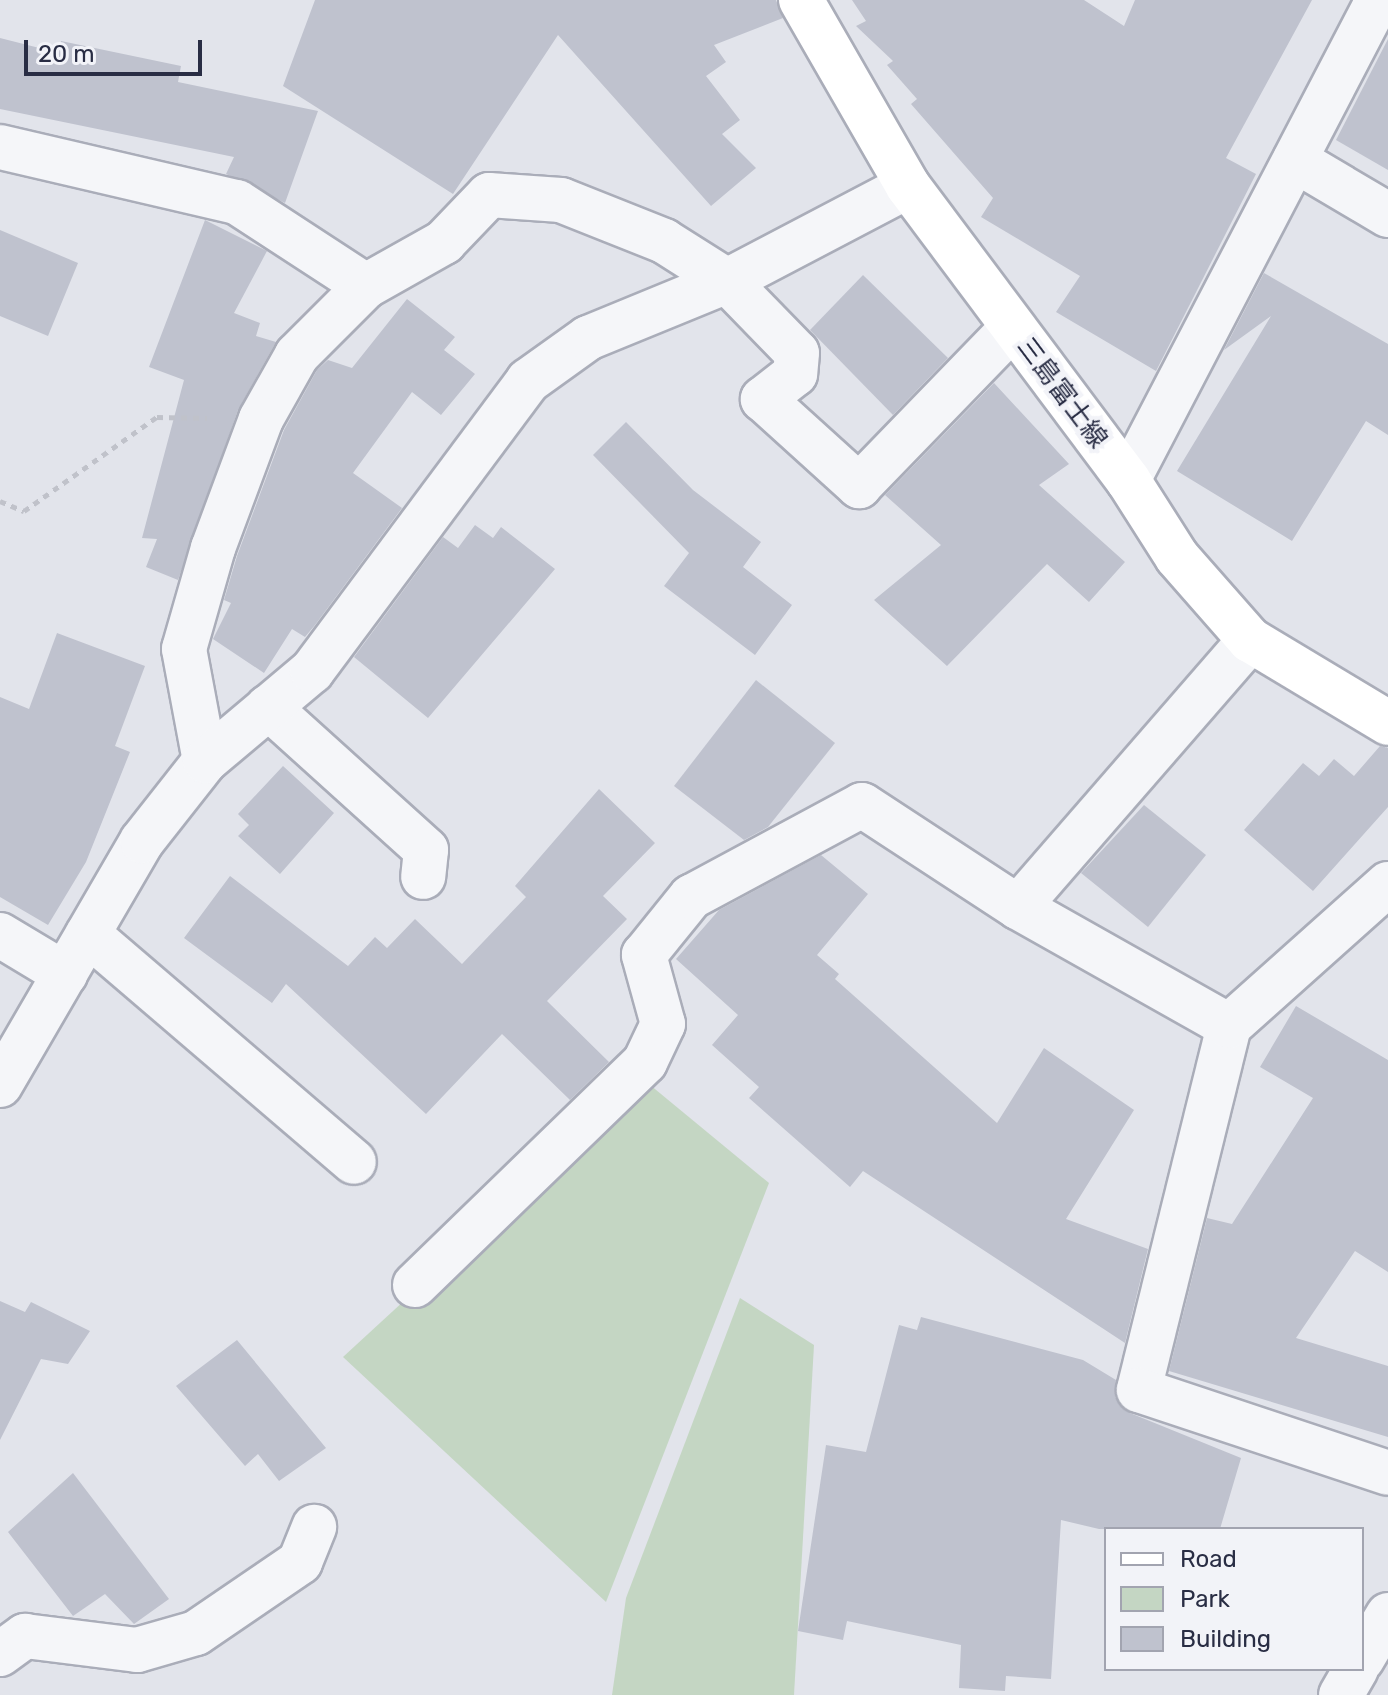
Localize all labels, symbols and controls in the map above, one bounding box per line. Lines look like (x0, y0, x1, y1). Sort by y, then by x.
scale bar (28, 24, 206, 74)
text: 20 m (38, 40, 95, 68)
street label: 三島富士線 (1010, 332, 1114, 454)
legend (1104, 1527, 1364, 1671)
text: Road (1180, 1545, 1237, 1573)
text: Park (1180, 1585, 1230, 1613)
text: Building (1180, 1625, 1271, 1653)

